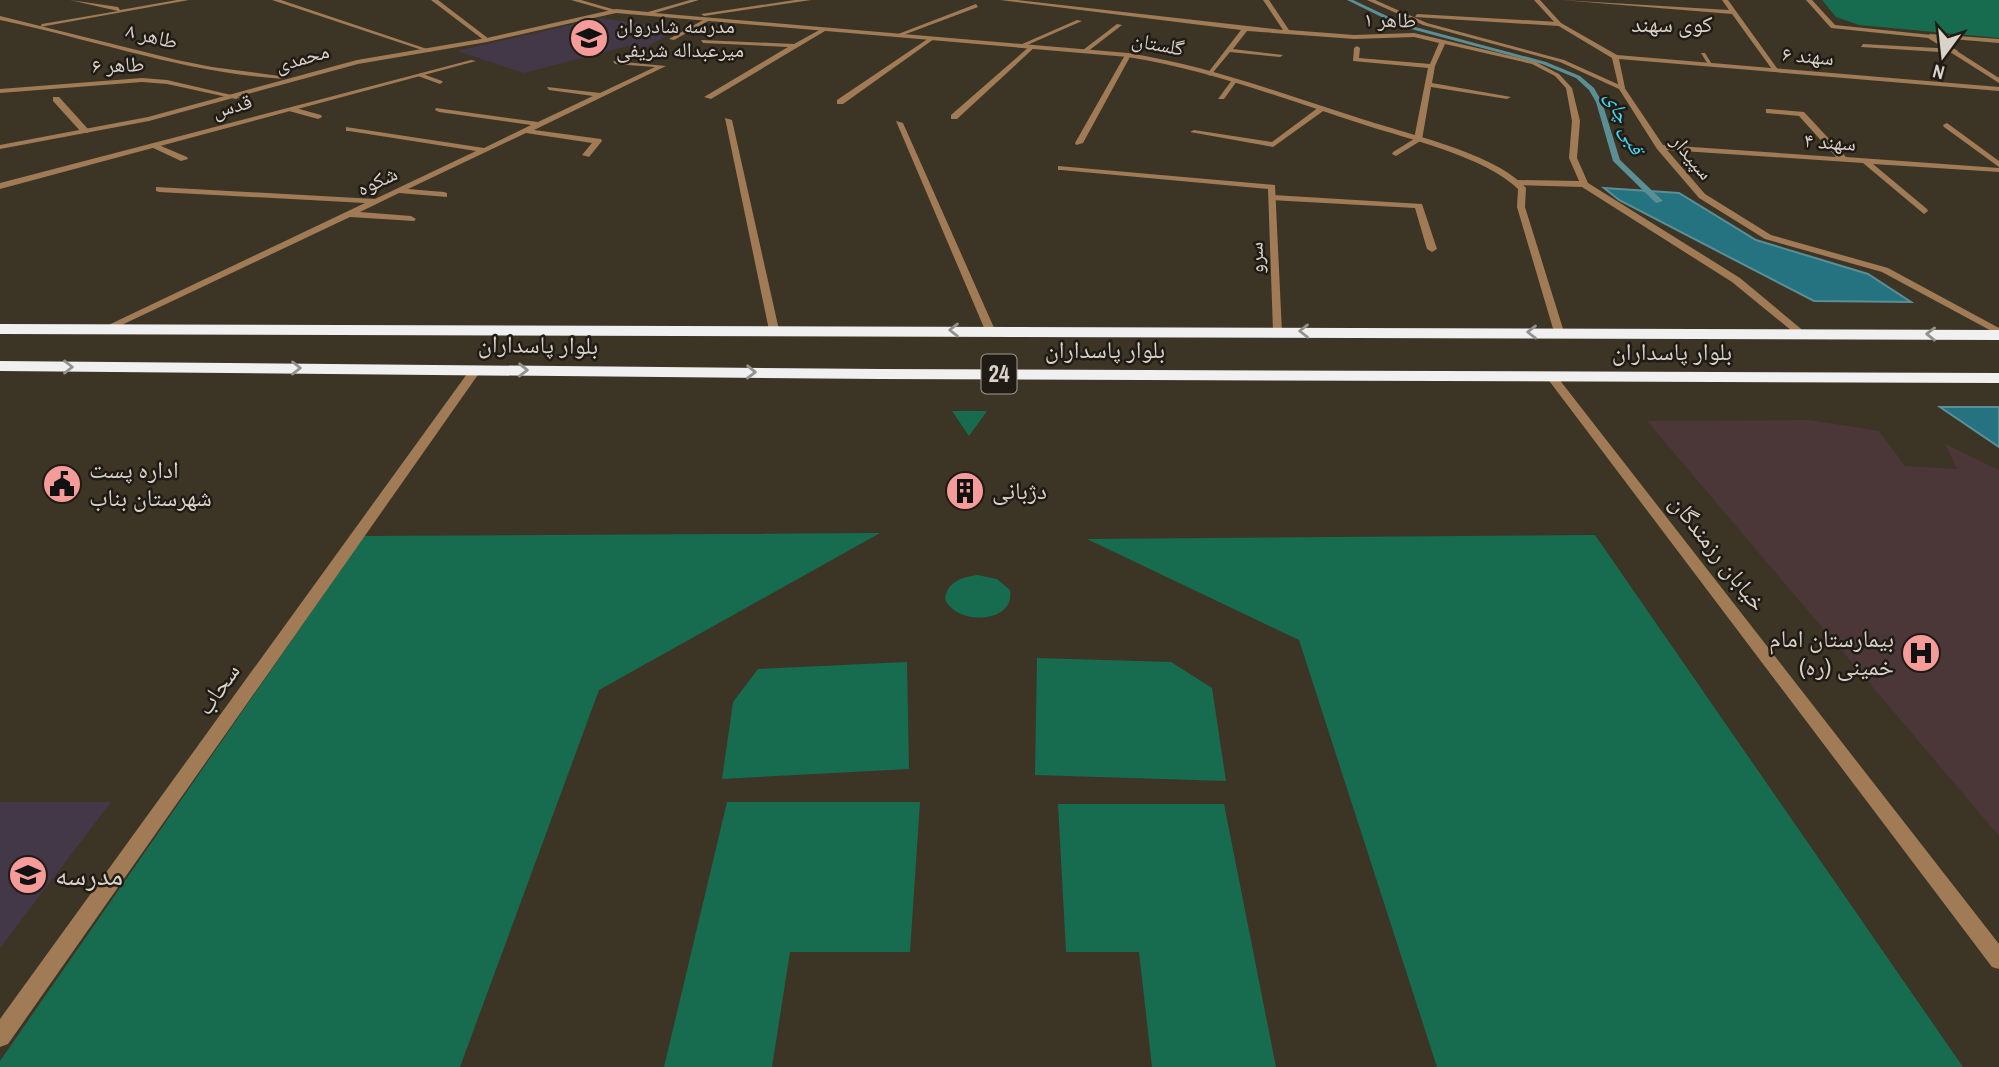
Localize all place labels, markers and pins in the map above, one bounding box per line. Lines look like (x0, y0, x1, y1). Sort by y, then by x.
place label: مدرسه شادروان میرعبداله شریفی (616, 11, 744, 64)
school or university icon: مدرسه شادروان میرعبداله شریفی (568, 17, 610, 59)
place label: اداره پست شهرستان بناب (89, 453, 212, 513)
public building icon: اداره پست شهرستان بناب (41, 463, 83, 505)
building icon: دژبانی (944, 470, 986, 512)
place label: دژبانی (992, 474, 1047, 506)
place label: بیمارستان امام خمینی (ره) (1769, 622, 1894, 682)
hospital icon: بیمارستان امام خمینی (ره) (1900, 632, 1942, 674)
school or university icon: مدرسه (7, 854, 49, 896)
place label: مدرسه (55, 856, 123, 894)

